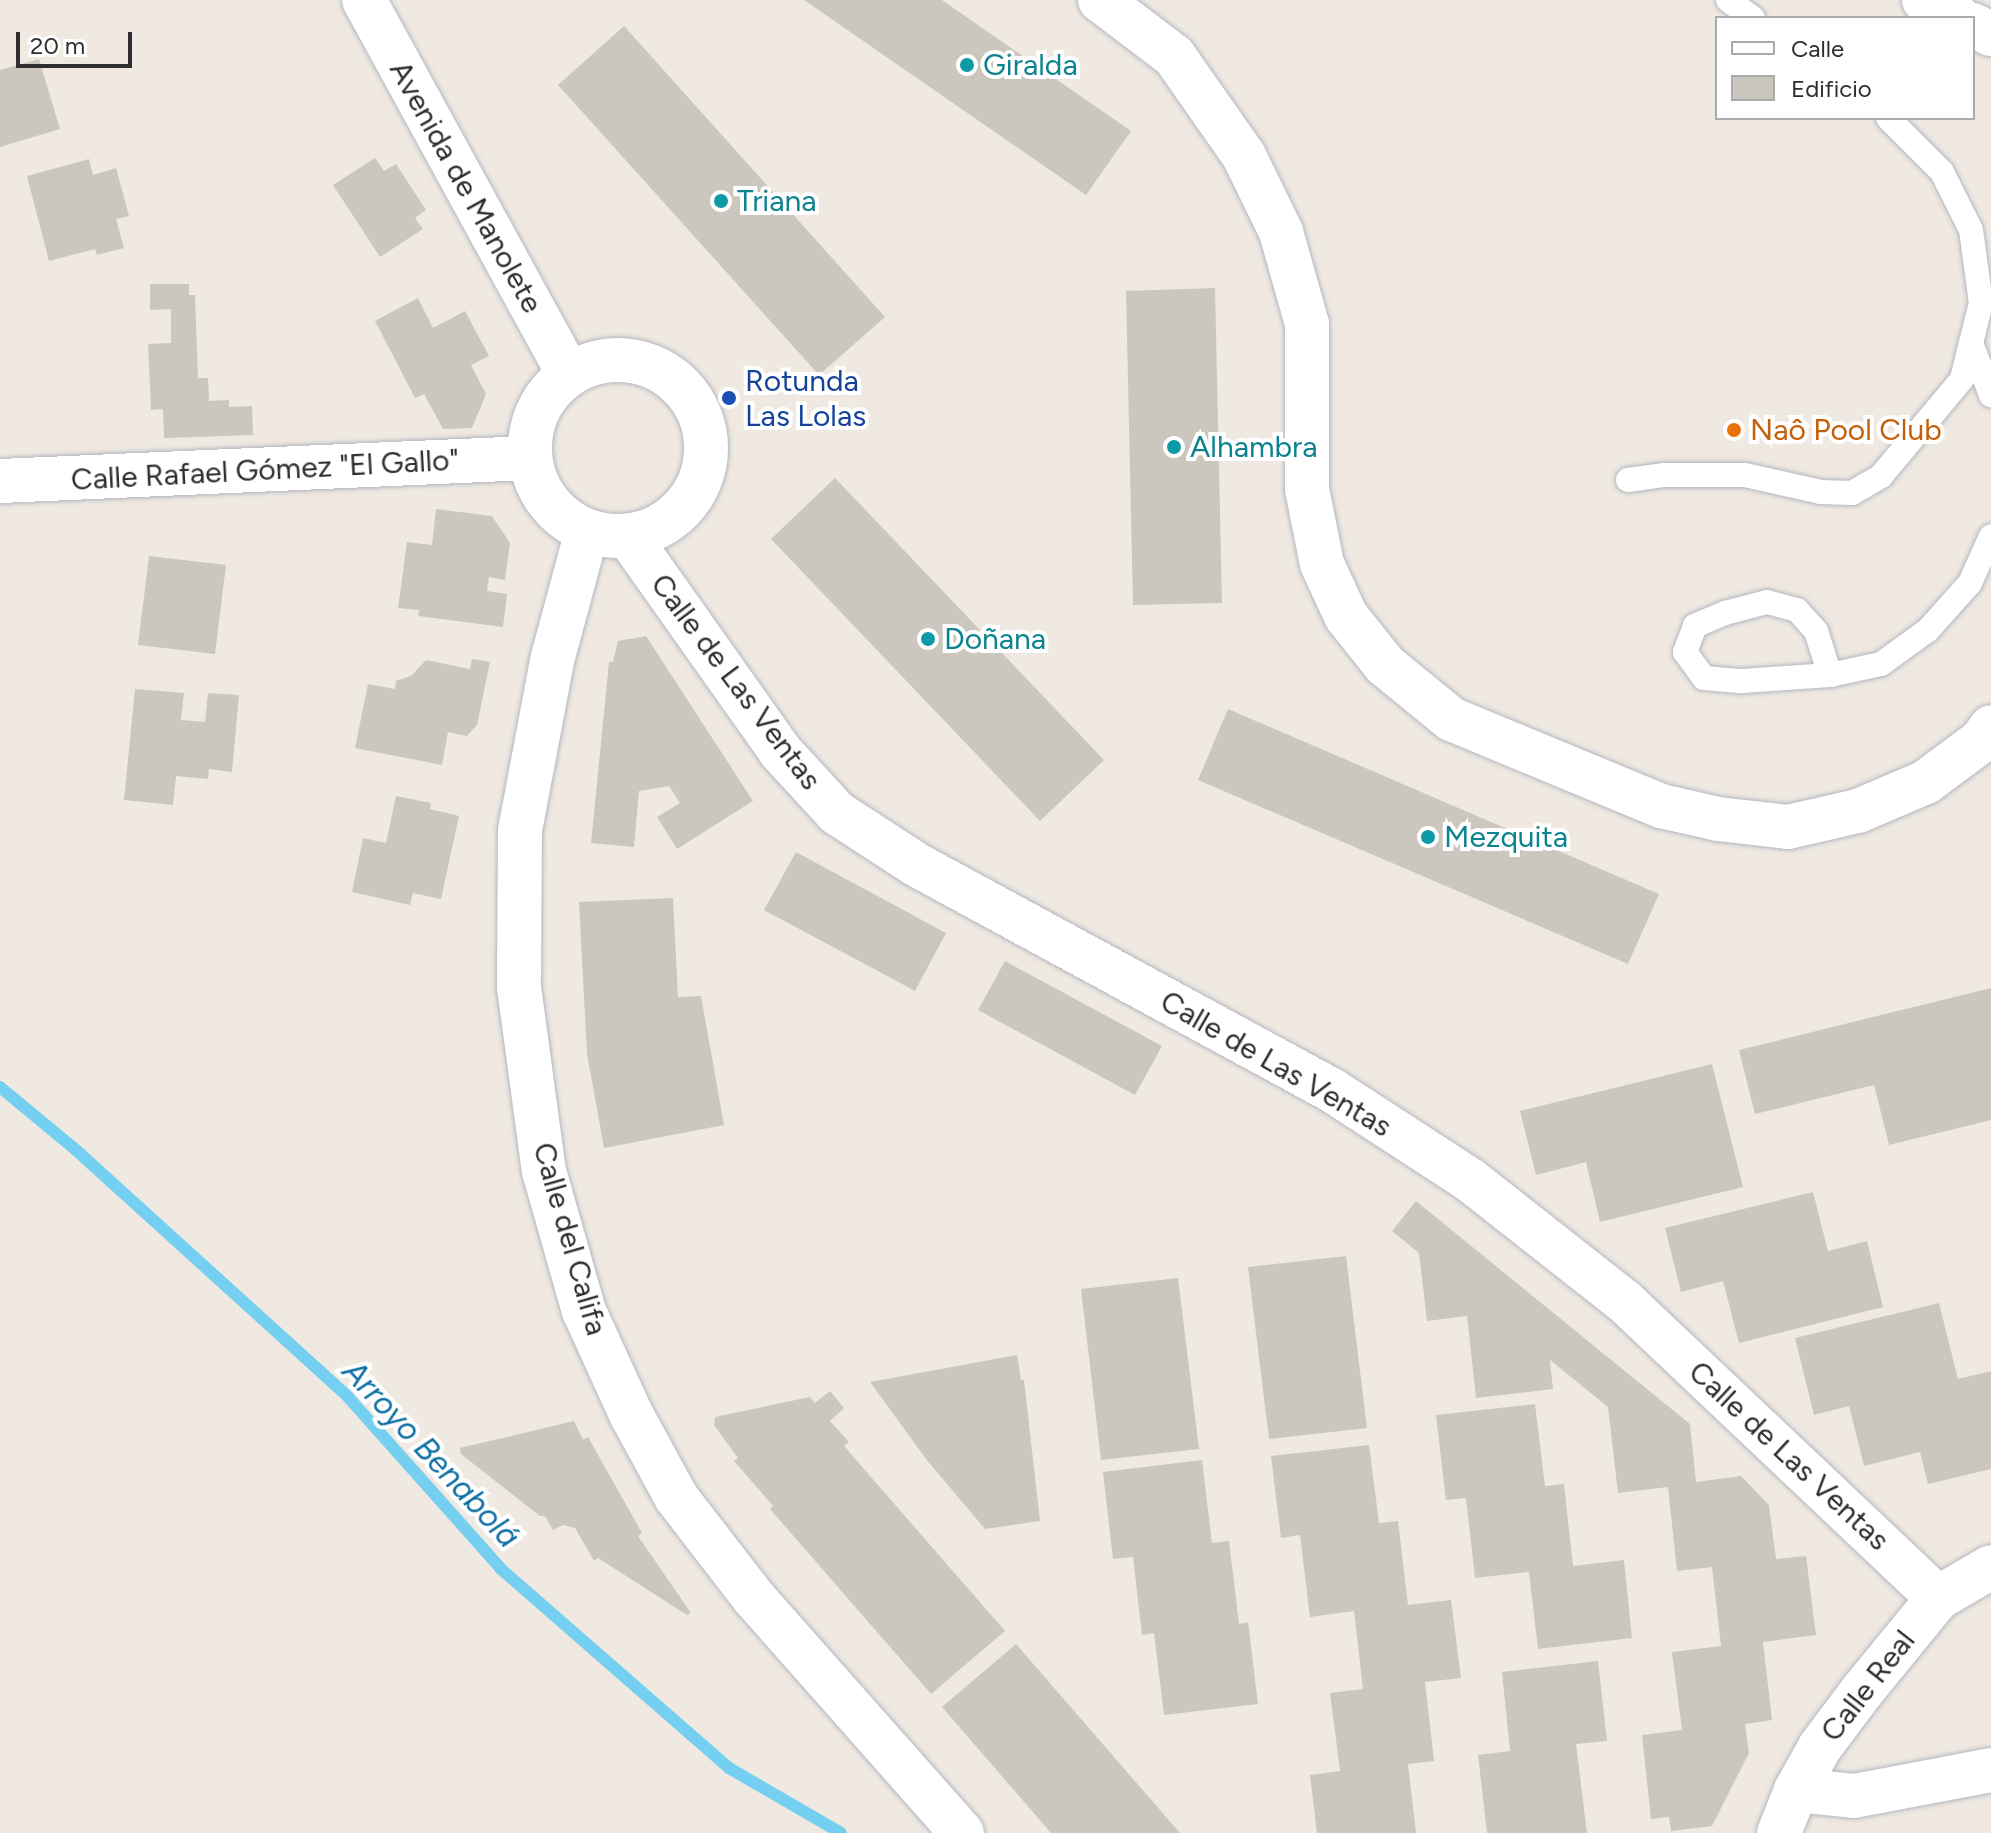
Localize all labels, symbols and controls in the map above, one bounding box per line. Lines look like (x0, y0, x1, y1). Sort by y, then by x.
scale bar (20, 16, 136, 66)
legend (1715, 16, 1975, 120)
text: 20 m (30, 31, 85, 60)
text: Calle (1791, 34, 1844, 63)
place label: Giralda (983, 47, 1078, 83)
street label: Avenida de Manolete (382, 55, 550, 319)
marker: Giralda (958, 56, 976, 74)
text: Edificio (1791, 74, 1872, 103)
place label: Triana (737, 183, 817, 219)
marker: Triana (712, 192, 730, 210)
place label: Rotunda Las Lolas (745, 363, 866, 434)
marker: Rotunda Las Lolas (720, 389, 738, 407)
place label: Naô Pool Club (1750, 412, 1942, 448)
marker: Naô Pool Club (1725, 421, 1743, 439)
place label: Alhambra (1190, 429, 1317, 465)
marker: Alhambra (1165, 438, 1183, 456)
street label: Calle Rafael Gómez "El Gallo" (70, 442, 460, 498)
street label: Calle de Las Ventas (643, 567, 829, 797)
place label: Doñana (944, 621, 1046, 657)
marker: Doñana (919, 630, 937, 648)
place label: Mezquita (1444, 819, 1568, 855)
marker: Mezquita (1419, 828, 1437, 846)
street label: Calle de Las Ventas (1154, 983, 1398, 1145)
street label: Calle del Califa (525, 1139, 615, 1339)
water label: Arroyo Benabolá (335, 1353, 527, 1555)
street label: Calle de Las Ventas (1681, 1354, 1897, 1558)
street label: Calle Real (1813, 1623, 1923, 1749)

